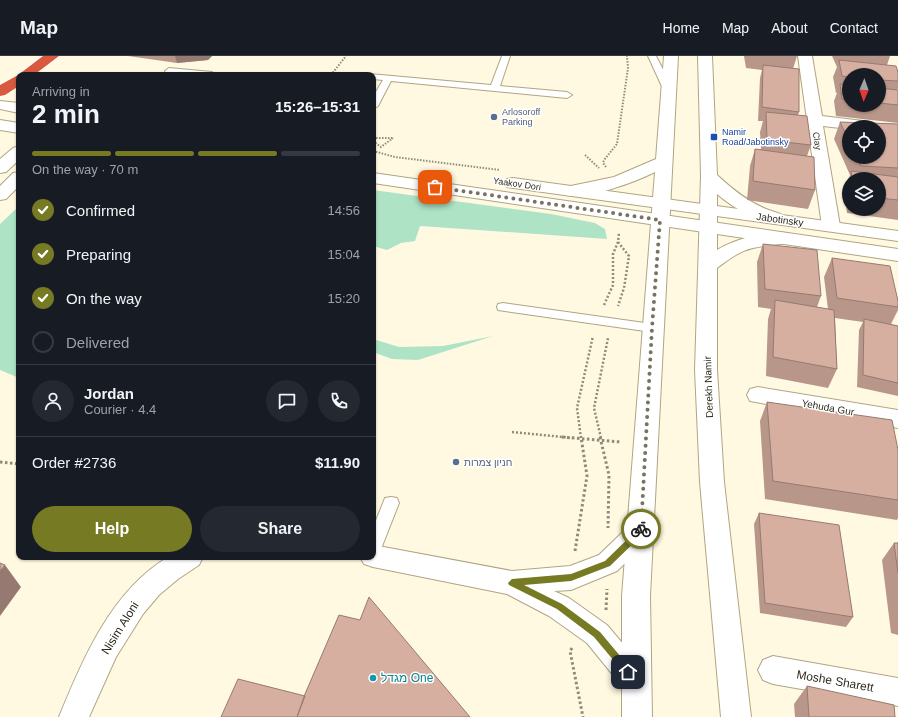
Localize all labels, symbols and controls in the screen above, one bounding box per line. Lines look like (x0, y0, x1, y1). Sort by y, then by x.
text: Map (20, 17, 58, 38)
text: Home (663, 20, 700, 36)
text: Map (722, 20, 749, 36)
text: About (771, 20, 808, 36)
text: Contact (830, 20, 878, 36)
north arrow (842, 68, 886, 112)
map controls (842, 68, 886, 216)
text: Arriving in (32, 84, 90, 99)
text: 15:26–15:31 (275, 98, 360, 115)
text: 2 min (32, 99, 100, 129)
place label: Arlosoroff Parking (502, 107, 541, 127)
marker: Arlosoroff Parking (489, 112, 499, 122)
button: locate (842, 120, 886, 164)
place label: Namir Road/Jabotinsky (722, 127, 789, 147)
street label: Clay (811, 131, 823, 151)
marker: Namir Road/Jabotinsky (709, 132, 719, 142)
text: On the way · 70 m (32, 162, 138, 177)
pin (418, 170, 452, 204)
button: layers (842, 172, 886, 216)
icon: bag (424, 176, 446, 198)
street label: Yaakov Dori (492, 176, 542, 192)
icon: check (32, 199, 54, 221)
text: Confirmed (66, 202, 135, 219)
text: 14:56 (327, 203, 360, 218)
street label: Jabotinsky (756, 211, 804, 228)
icon: check (32, 243, 54, 265)
text: Preparing (66, 246, 131, 263)
text: 15:04 (327, 247, 360, 262)
icon: check (32, 287, 54, 309)
text: On the way (66, 290, 142, 307)
text: 15:20 (327, 291, 360, 306)
text: Delivered (66, 334, 129, 351)
street label: Derekh Namir (702, 355, 715, 418)
button: person (32, 380, 74, 422)
button: chat (266, 380, 308, 422)
button: phone (318, 380, 360, 422)
text: Jordan (84, 385, 134, 402)
street label: Yehuda Gur (801, 397, 856, 418)
text: Courier · 4.4 (84, 402, 156, 417)
text: Order #2736 (32, 454, 116, 471)
text: $11.90 (315, 454, 360, 471)
marker: חניון צמרות (451, 457, 461, 467)
place label: חניון צמרות (464, 457, 512, 468)
button: Help (32, 506, 192, 552)
button: Share (200, 506, 360, 552)
courier (621, 509, 661, 549)
icon: bike (630, 518, 652, 540)
street label: Nisim Aloni (98, 599, 142, 657)
pin (611, 655, 645, 689)
icon: home (617, 661, 639, 683)
street label: Moshe Sharett (795, 667, 875, 695)
place label: מגדל One (381, 671, 434, 685)
marker: מגדל One (368, 673, 378, 683)

